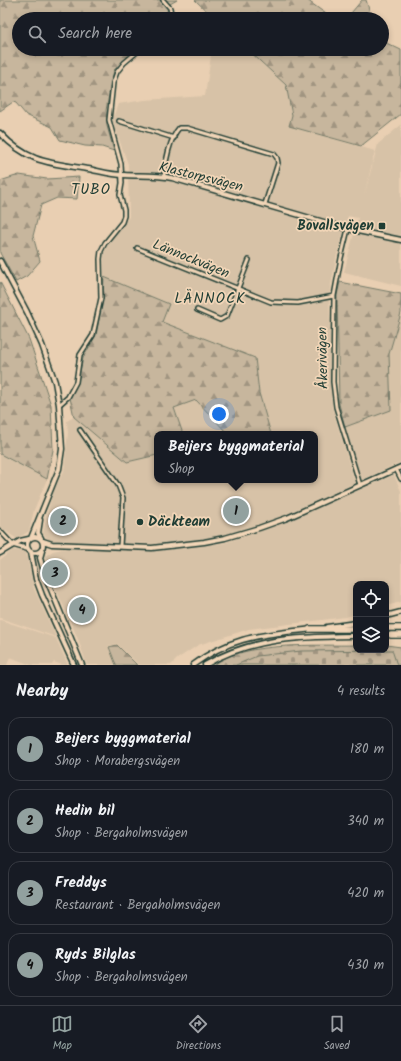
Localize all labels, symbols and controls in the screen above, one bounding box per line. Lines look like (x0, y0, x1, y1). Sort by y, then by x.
search box (12, 12, 389, 56)
text: Search here (58, 22, 132, 46)
icon: search (26, 23, 48, 45)
street label: Klastorpsvägen (157, 156, 245, 198)
district label: TUBO (71, 178, 111, 202)
place label: Bovallsvägen (297, 215, 374, 237)
marker: Bovallsvägen (377, 221, 387, 231)
street label: Lännockvägen (149, 234, 233, 284)
district label: LÄNNOCK (174, 287, 246, 311)
street label: Åkerivägen (311, 327, 335, 389)
your location (209, 404, 229, 424)
popup (154, 431, 318, 483)
text: Beijers byggmaterial (168, 435, 304, 459)
text: Shop (168, 459, 194, 480)
pin: 1 (223, 496, 249, 526)
pin: 2 (50, 506, 76, 536)
place label: Däckteam (148, 511, 211, 533)
marker: Däckteam (135, 517, 145, 527)
pin: 3 (42, 558, 68, 588)
map controls (353, 581, 389, 653)
button: locate (353, 581, 389, 617)
pin: 4 (69, 595, 95, 625)
button: layers (353, 617, 389, 653)
text: Nearby (16, 678, 68, 705)
text: 4 results (337, 681, 385, 702)
text: Beijers byggmaterial (55, 727, 191, 751)
text: 1 (28, 739, 32, 760)
text: 180 m (350, 739, 384, 760)
text: Shop · Morabergsvägen (55, 751, 180, 772)
text: Hedin bil (55, 799, 115, 823)
text: 2 (26, 811, 34, 832)
text: 340 m (347, 811, 384, 832)
text: Shop · Bergaholmsvägen (55, 823, 188, 844)
text: Freddys (55, 871, 107, 895)
text: 3 (26, 883, 34, 904)
text: 420 m (347, 883, 384, 904)
text: Restaurant · Bergaholmsvägen (55, 895, 220, 916)
text: Ryds Bilglas (55, 943, 136, 967)
text: 4 (26, 955, 34, 976)
text: 430 m (347, 955, 384, 976)
text: Shop · Bergaholmsvägen (55, 967, 188, 988)
tab: Map (51, 1013, 73, 1055)
tab: Directions (176, 1013, 221, 1055)
tab: Saved (324, 1013, 350, 1055)

